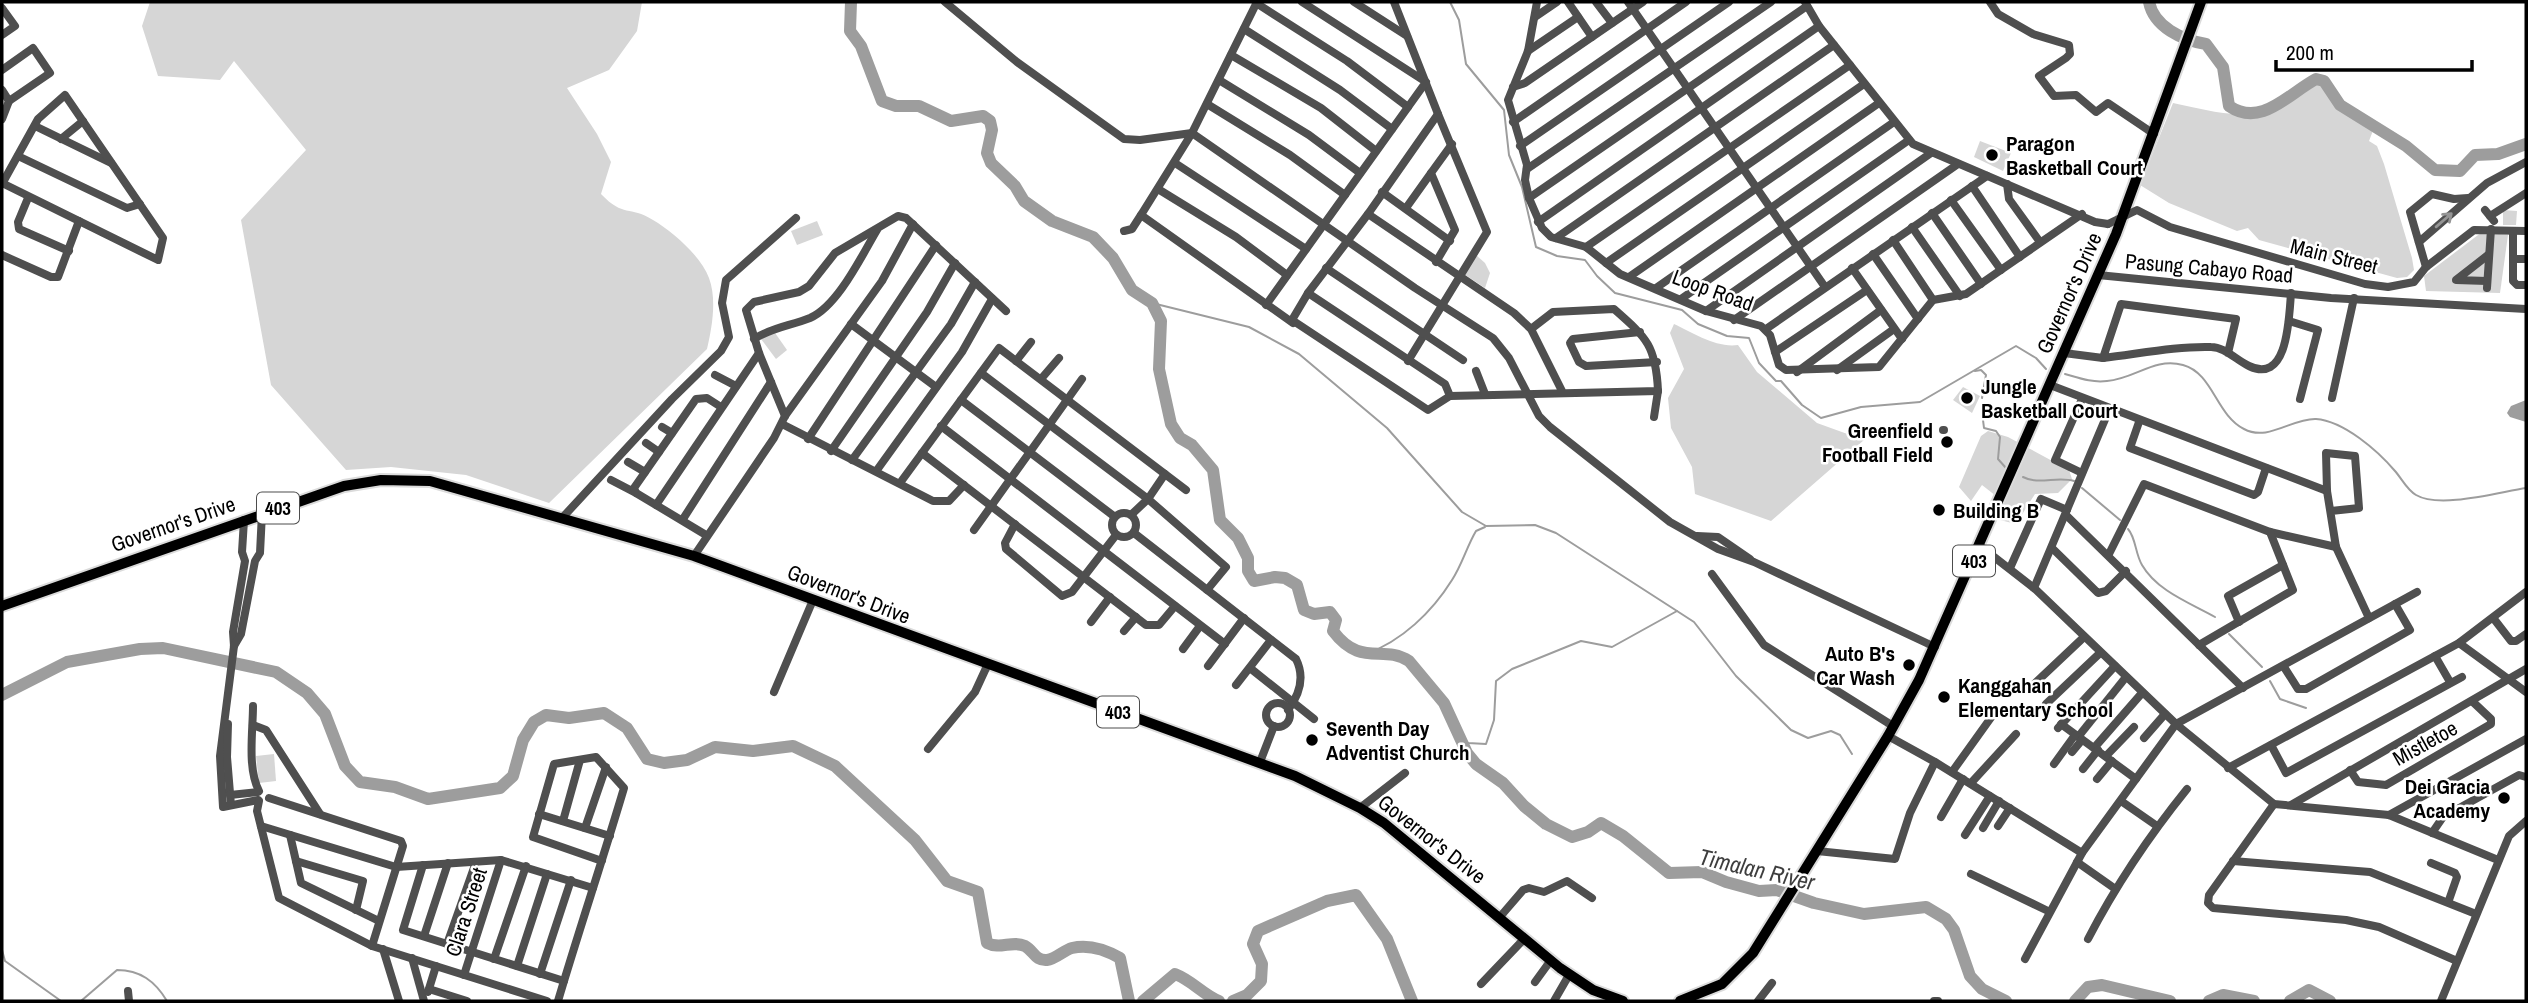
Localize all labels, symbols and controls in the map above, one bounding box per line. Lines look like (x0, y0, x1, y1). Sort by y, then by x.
scale bar (2276, 28, 2472, 72)
text: 200 m (2286, 38, 2334, 67)
place label: Paragon Basketball Court (2006, 129, 2143, 182)
marker: Paragon Basketball Court (1984, 147, 2000, 163)
one-way arrow (2435, 212, 2453, 228)
street label: Governor's Drive (2029, 228, 2109, 358)
street label: Main Street (2287, 231, 2381, 281)
street label: Pasung Cabayo Road (2124, 246, 2294, 290)
street label: Loop Road (1668, 262, 1758, 318)
place label: Jungle Basketball Court (1981, 372, 2118, 425)
marker: Jungle Basketball Court (1959, 390, 1975, 406)
place label: Greenfield Football Field (1822, 416, 1933, 469)
marker: Greenfield Football Field (1939, 434, 1955, 450)
street label: Governor's Drive (107, 489, 239, 559)
road number: 403 (257, 492, 299, 524)
place label: Building B (1953, 496, 2039, 525)
marker: Building B (1931, 502, 1947, 518)
road number: 403 (1953, 546, 1995, 576)
street label: Governor's Drive (783, 557, 915, 631)
place label: Auto B's Car Wash (1816, 639, 1895, 692)
marker: Auto B's Car Wash (1901, 657, 1917, 673)
place label: Kanggahan Elementary School (1958, 671, 2113, 724)
marker: Kanggahan Elementary School (1936, 689, 1952, 705)
road number: 403 (1097, 696, 1139, 727)
street label: Mistletoe (2387, 713, 2463, 773)
place label: Seventh Day Adventist Church (1326, 714, 1470, 767)
marker: Seventh Day Adventist Church (1304, 732, 1320, 748)
place label: Dei Gracia Academy (2405, 772, 2490, 825)
street label: Governor's Drive (1372, 788, 1492, 890)
marker: Dei Gracia Academy (2496, 790, 2512, 806)
water label: Timalan River (1696, 841, 1818, 897)
street label: Clara Street (438, 864, 494, 960)

